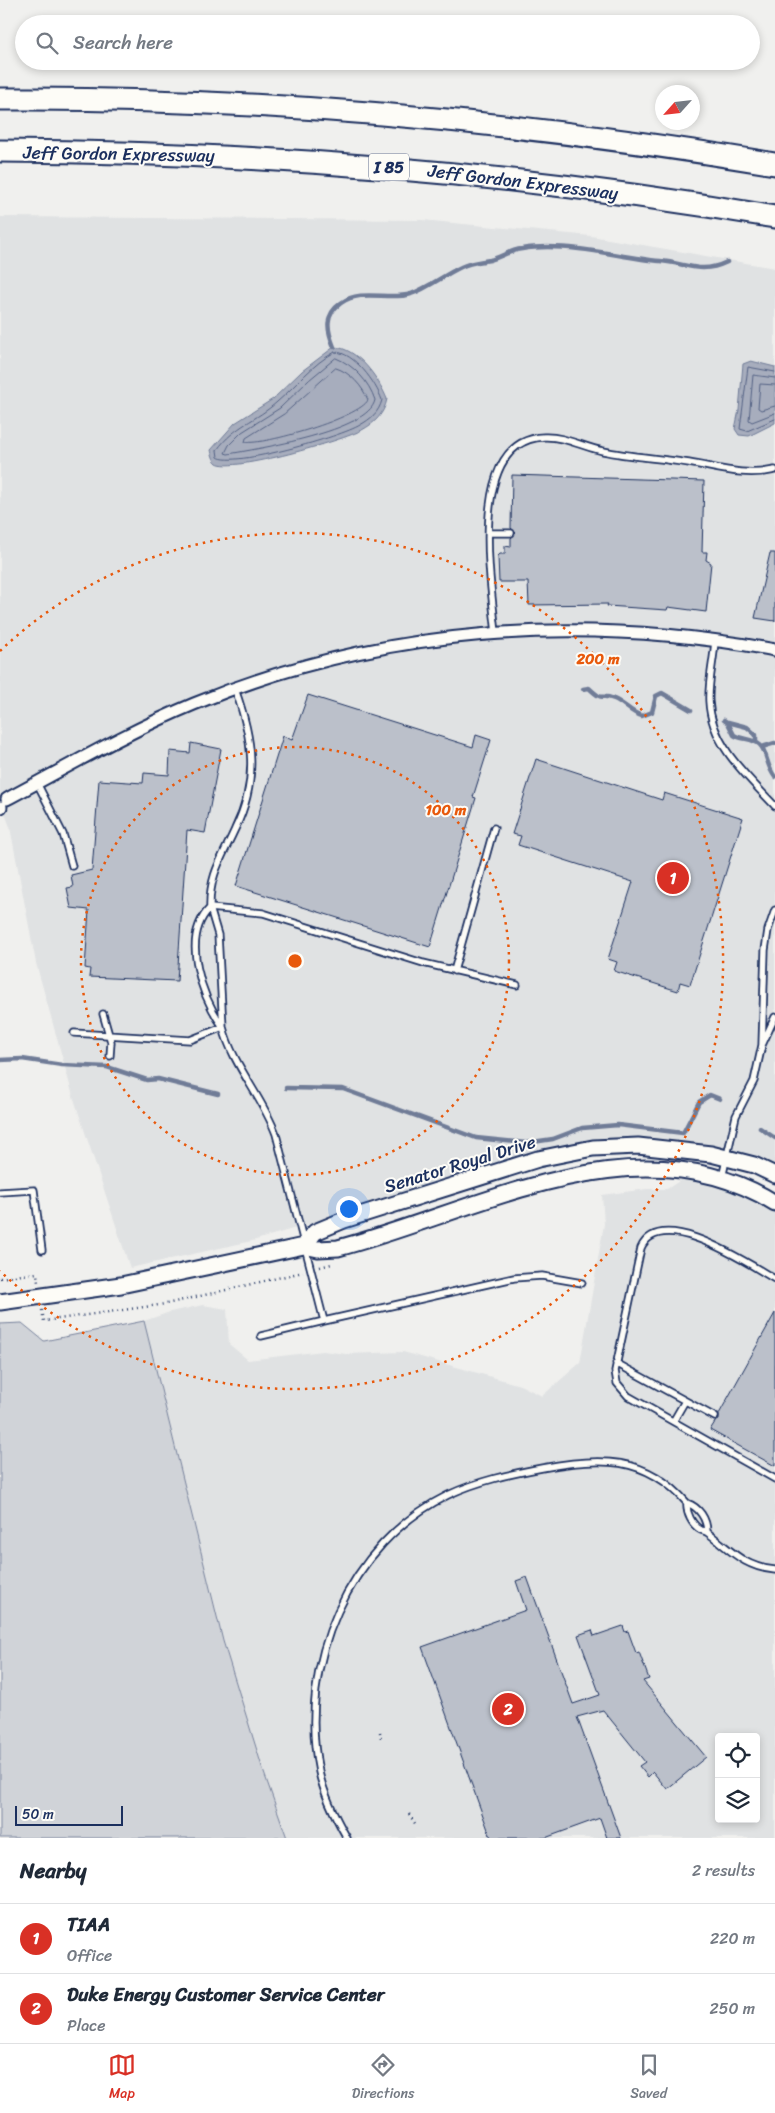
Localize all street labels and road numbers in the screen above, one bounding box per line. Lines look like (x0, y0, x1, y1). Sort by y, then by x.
street label: Jeff Gordon Expressway (22, 136, 216, 172)
road number: I 85 (369, 154, 409, 180)
street label: Jeff Gordon Expressway (425, 154, 621, 210)
street label: Senator Royal Drive (380, 1126, 540, 1202)

